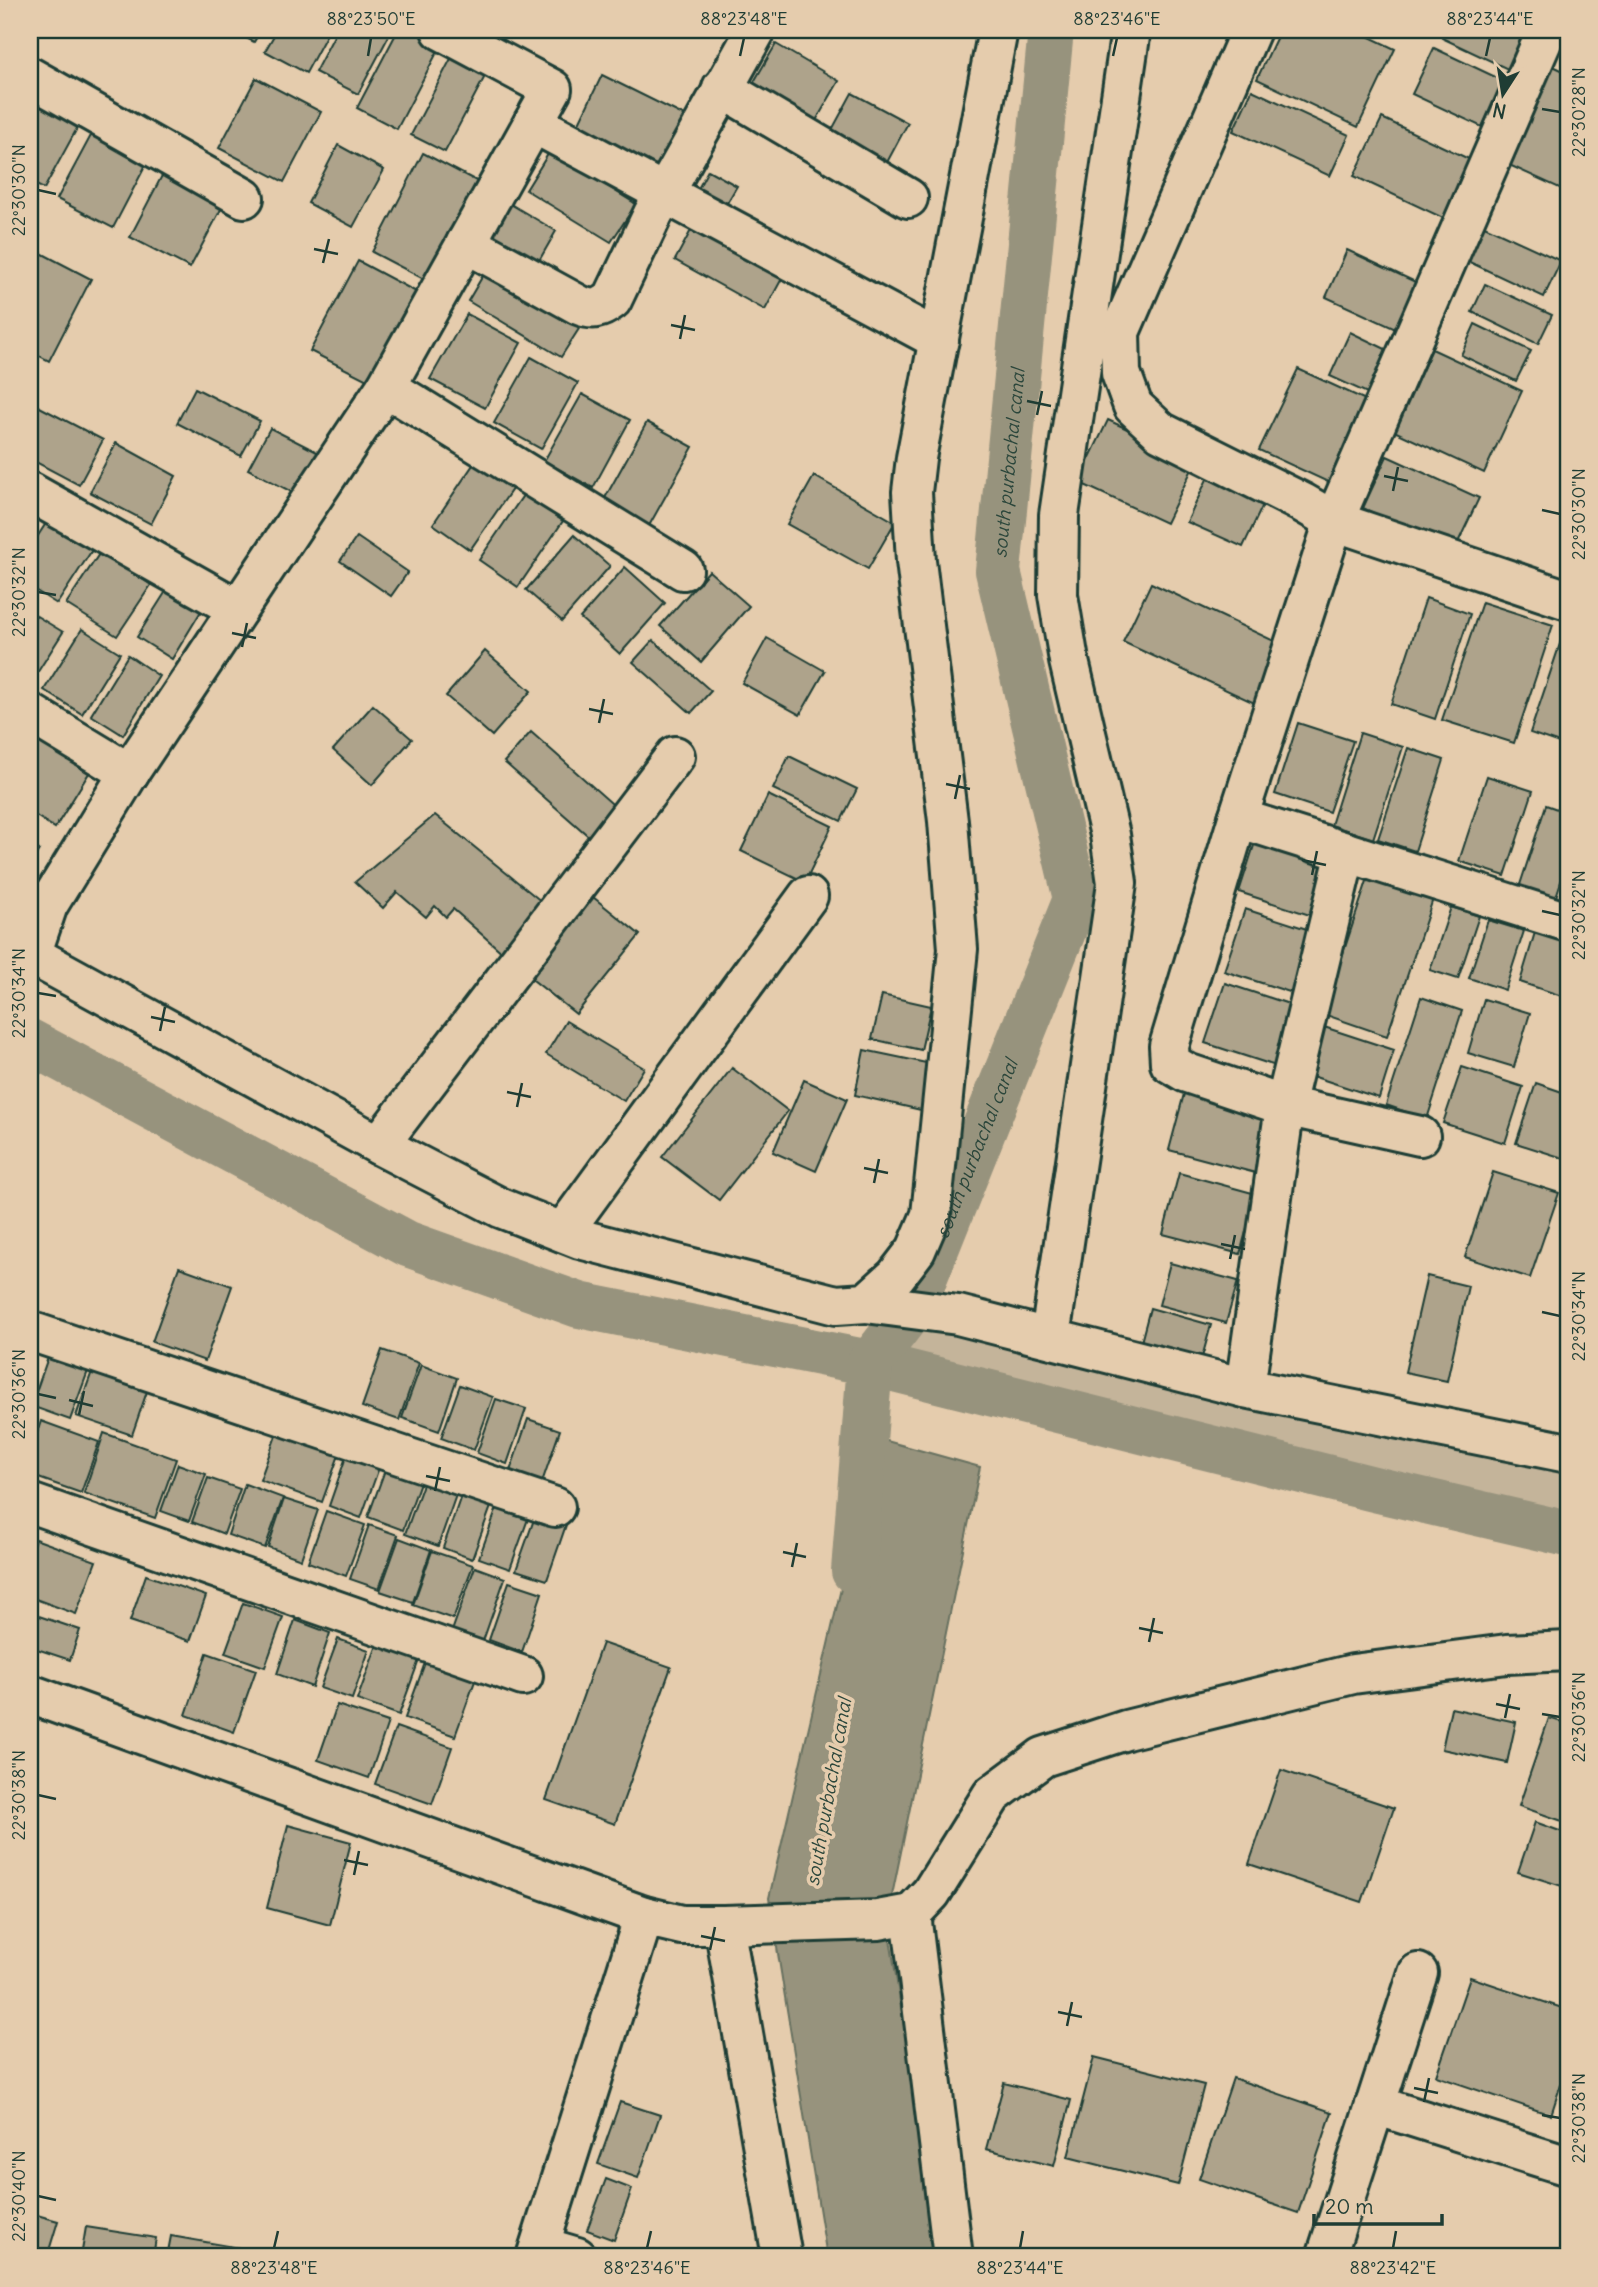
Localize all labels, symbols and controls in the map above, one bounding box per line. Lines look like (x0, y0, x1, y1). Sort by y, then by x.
text: 88°23'50"E (326, 7, 416, 30)
text: 88°23'48"E (700, 7, 788, 30)
text: 88°23'46"E (1073, 7, 1161, 30)
text: 88°23'44"E (1446, 7, 1534, 30)
north arrow (1468, 60, 1538, 130)
text: 22°30'28"N (1567, 67, 1590, 157)
text: N (1491, 98, 1508, 124)
text: 22°30'30"N (7, 144, 30, 236)
water label: south purbachal canal (987, 365, 1030, 559)
text: 22°30'30"N (1567, 468, 1590, 560)
text: 22°30'32"N (7, 547, 30, 637)
text: 22°30'32"N (1567, 870, 1590, 960)
text: 22°30'34"N (7, 948, 30, 1038)
water label: south purbachal canal (930, 1053, 1024, 1241)
text: 22°30'34"N (1567, 1271, 1590, 1361)
text: 22°30'36"N (7, 1349, 30, 1439)
text: 22°30'36"N (1567, 1672, 1590, 1762)
water label: south purbachal canal (800, 1694, 857, 1888)
text: 22°30'38"N (7, 1750, 30, 1840)
text: 22°30'38"N (1567, 2073, 1590, 2163)
text: 22°30'40"N (7, 2150, 30, 2242)
scale bar (1314, 2182, 1442, 2226)
text: 20 m (1325, 2193, 1374, 2220)
text: 88°23'48"E (230, 2256, 318, 2279)
text: 88°23'46"E (603, 2256, 691, 2279)
text: 88°23'44"E (976, 2256, 1064, 2279)
text: 88°23'42"E (1350, 2256, 1436, 2279)

